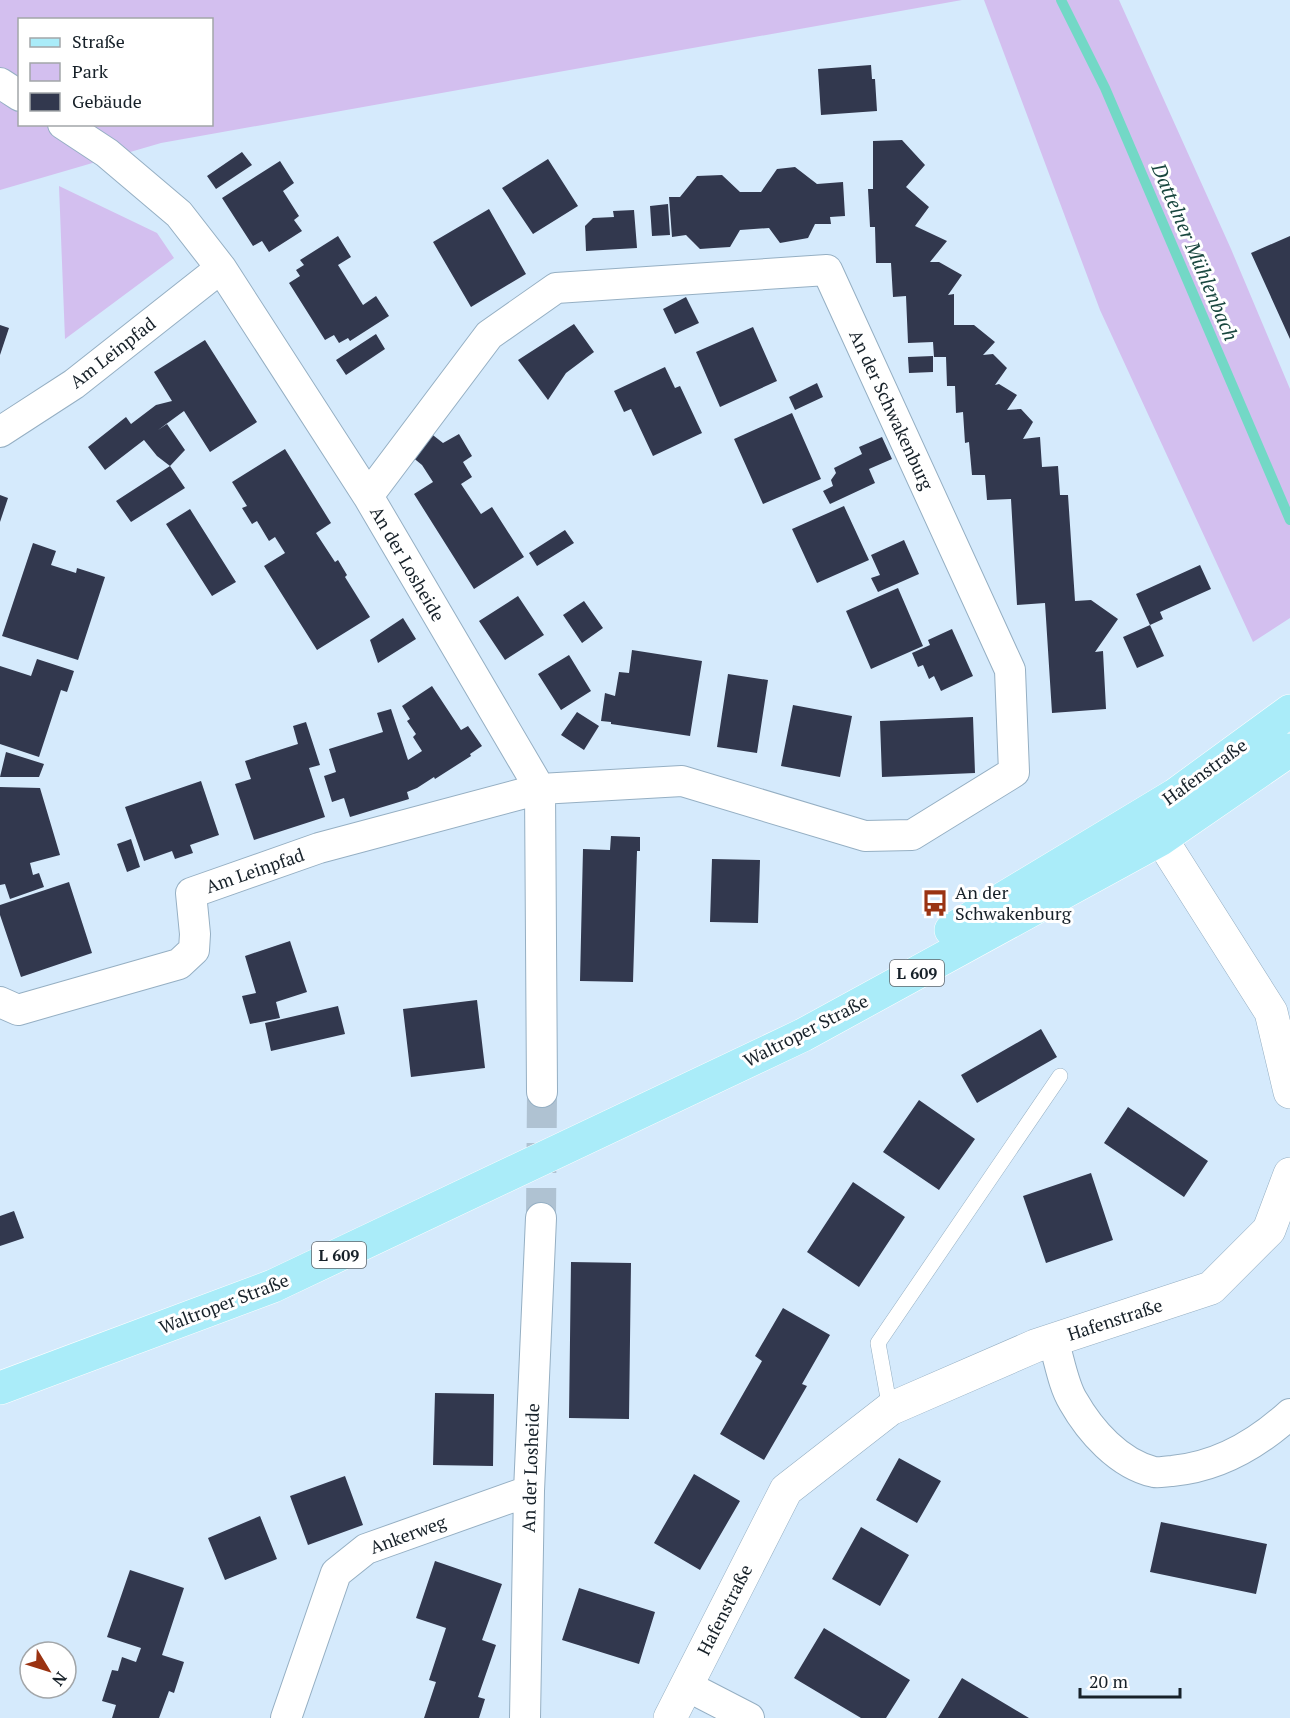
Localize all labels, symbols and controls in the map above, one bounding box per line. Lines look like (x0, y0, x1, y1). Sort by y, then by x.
legend (18, 18, 213, 126)
text: Straße (72, 29, 125, 53)
text: Park (72, 59, 109, 83)
text: Gebäude (72, 89, 142, 113)
water label: Dattelner Mühlenbach (1145, 158, 1245, 345)
street label: Am Leinpfad (65, 311, 160, 393)
street label: An der Schwakenburg (844, 326, 940, 494)
street label: An der Losheide (365, 501, 451, 626)
street label: Hafenstraße (1157, 732, 1251, 810)
street label: Am Leinpfad (202, 842, 307, 898)
place label: An der Schwakenburg (955, 880, 1072, 925)
bus stop icon: An der Schwakenburg (920, 888, 950, 918)
road number: L 609 (890, 960, 944, 986)
street label: Waltroper Straße (739, 988, 872, 1072)
road number: L 609 (312, 1242, 366, 1268)
street label: Waltroper Straße (155, 1267, 292, 1339)
street label: Hafenstraße (1064, 1292, 1165, 1346)
street label: An der Losheide (516, 1403, 544, 1533)
street label: Ankerweg (366, 1509, 450, 1559)
street label: Hafenstraße (691, 1560, 757, 1659)
north arrow (18, 1640, 78, 1700)
scale bar (1080, 1661, 1180, 1699)
text: N (47, 1668, 72, 1691)
text: 20 m (1089, 1669, 1129, 1693)

